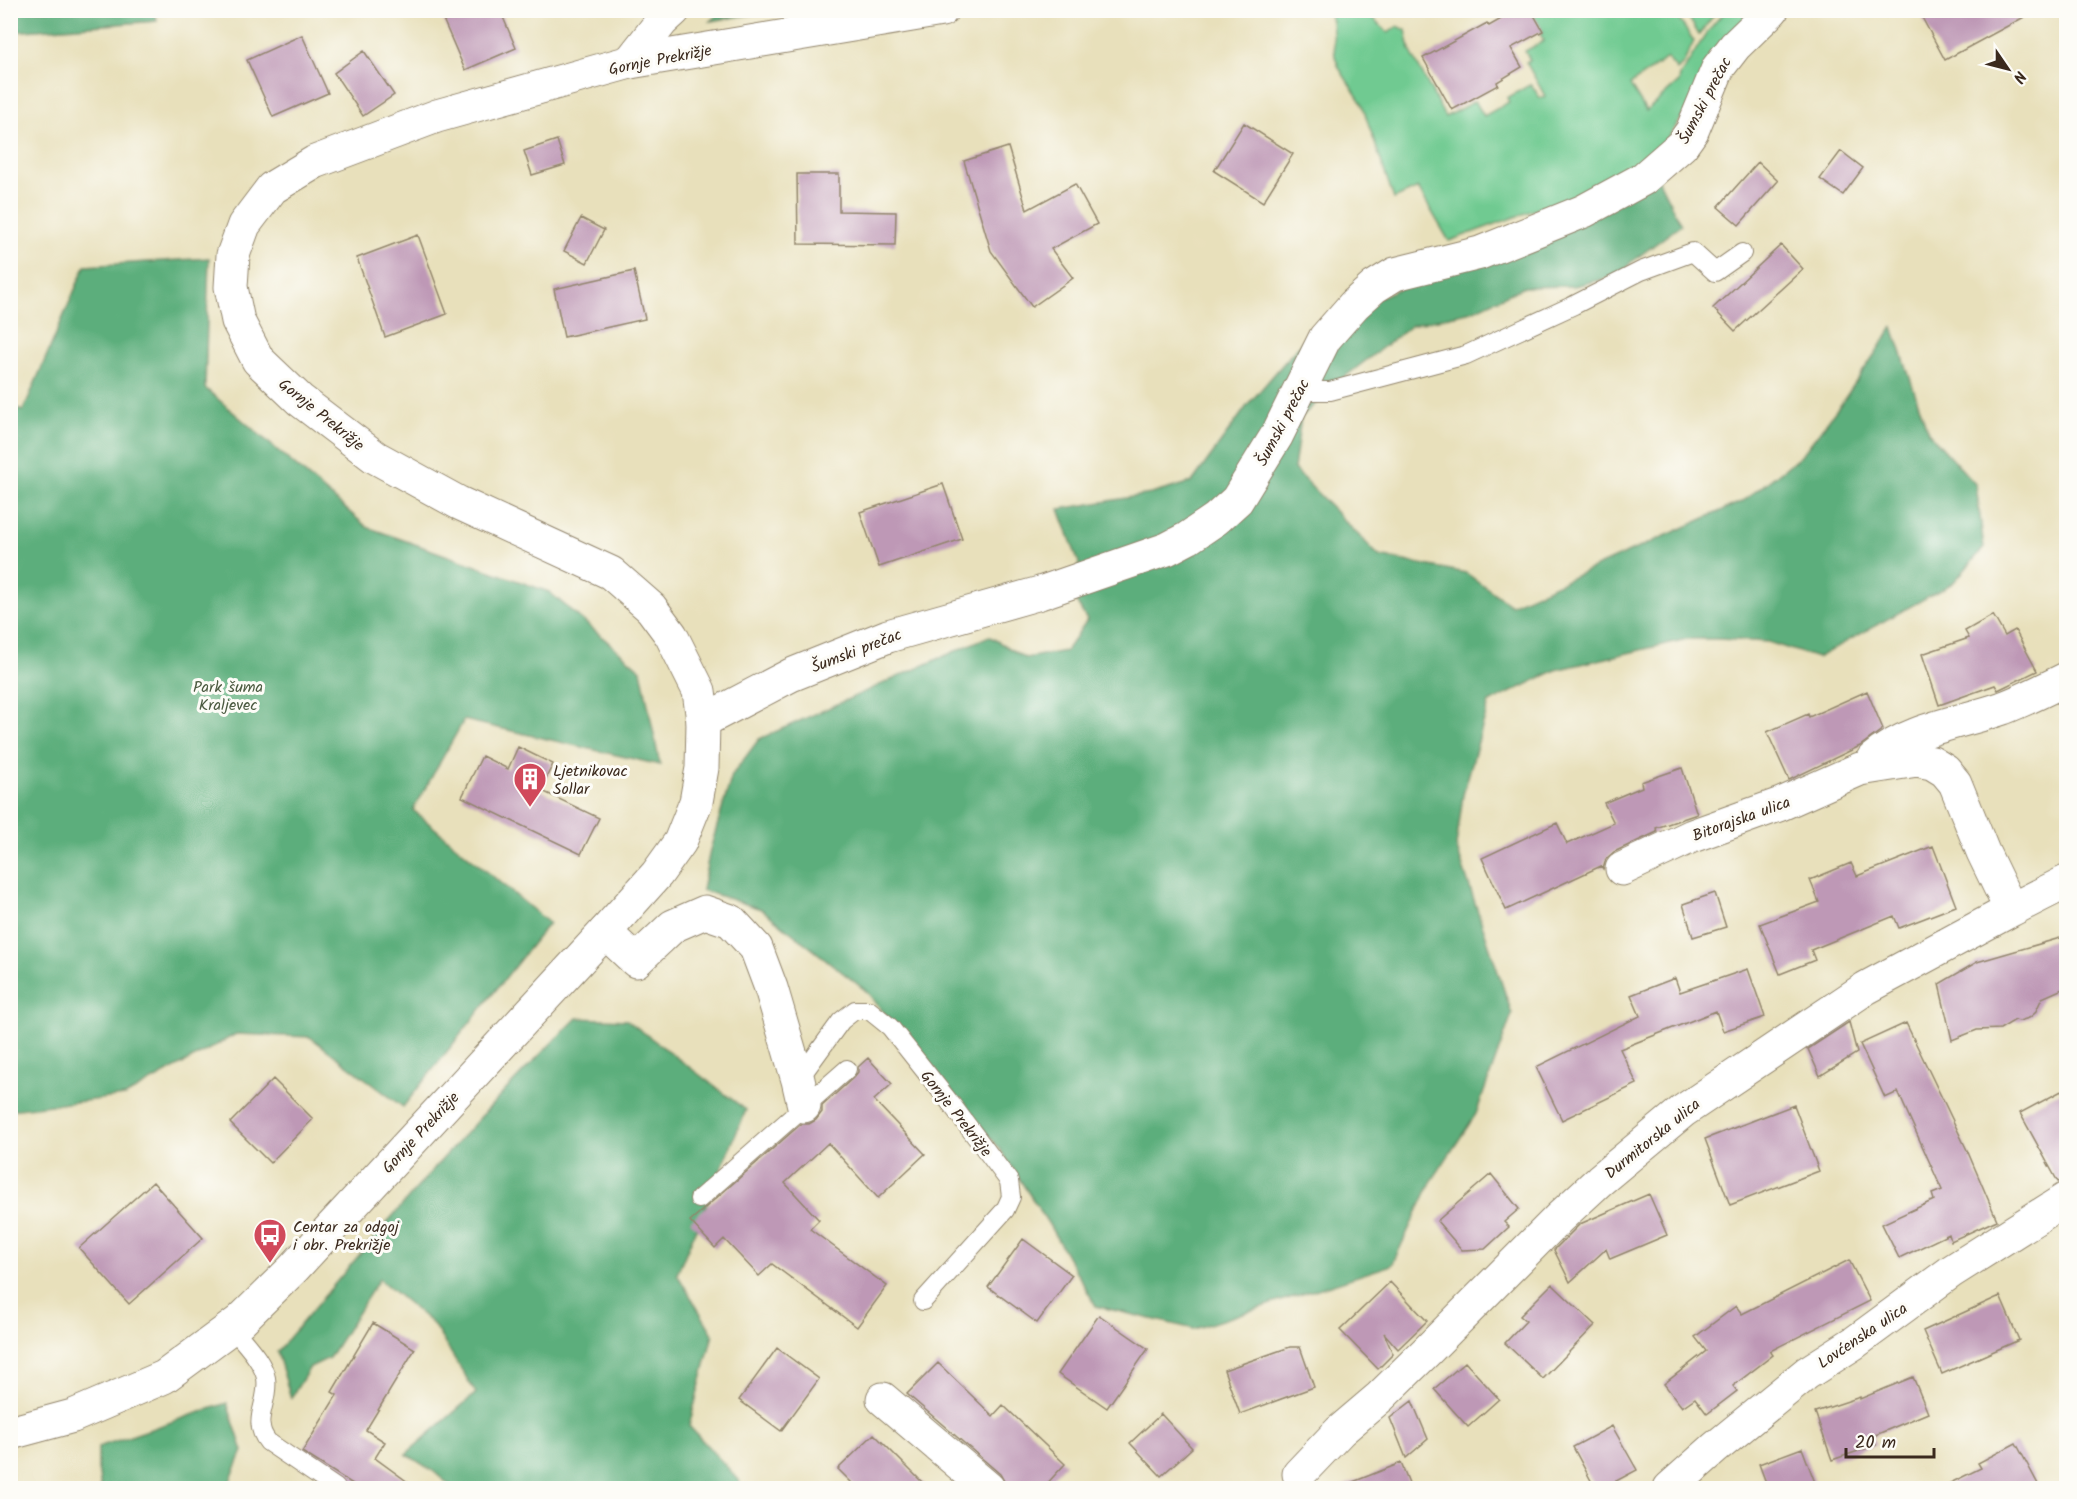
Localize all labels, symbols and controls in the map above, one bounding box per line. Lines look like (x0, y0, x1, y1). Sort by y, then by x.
street label: Gornje Prekrižje (607, 38, 714, 83)
north arrow (1978, 39, 2038, 99)
street label: Šumski prečac (1672, 53, 1739, 149)
text: N (2006, 65, 2032, 88)
street label: Gornje Prekrižje (273, 373, 370, 458)
street label: Šumski prečac (1250, 375, 1317, 471)
street label: Šumski prečac (808, 623, 906, 680)
park label: Park šuma Kraljevec (193, 675, 263, 718)
place label: Ljetnikovac Sollar (553, 759, 628, 802)
building icon: Ljetnikovac Sollar (512, 761, 548, 808)
street label: Bitorajska ulica (1689, 790, 1794, 849)
street label: Gornje Prekrižje (914, 1065, 998, 1163)
street label: Gornje Prekrižje (376, 1086, 466, 1180)
street label: Durmitorska ulica (1600, 1093, 1706, 1186)
place label: Centar za odgoj i obr. Prekrižje (293, 1215, 400, 1258)
bus stop icon: Centar za odgoj i obr. Prekrižje (252, 1217, 288, 1264)
street label: Lovćenska ulica (1813, 1297, 1913, 1376)
scale bar (1846, 1421, 1934, 1459)
text: 20 m (1855, 1429, 1896, 1458)

